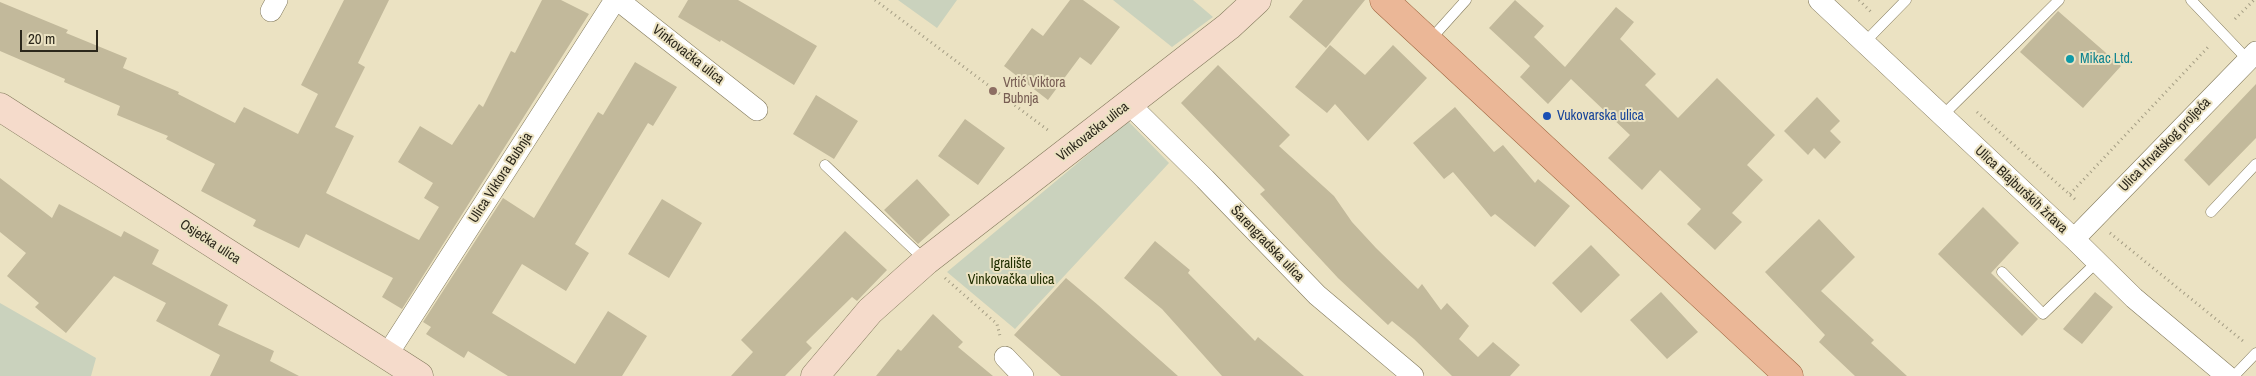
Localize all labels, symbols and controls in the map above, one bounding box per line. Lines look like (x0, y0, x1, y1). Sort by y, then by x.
scale bar (22, 20, 100, 52)
street label: Vinkovačka ulica (649, 22, 727, 88)
text: 20 m (28, 28, 55, 49)
place label: Mikac Ltd. (2080, 51, 2133, 67)
marker: Mikac Ltd. (2064, 53, 2076, 65)
place label: Vrtić Viktora Bubnja (1003, 75, 1066, 108)
marker: Vrtić Viktora Bubnja (987, 85, 999, 97)
street label: Ulica Hrvatskog proljeća (2116, 94, 2214, 196)
street label: Vinkovačka ulica (1054, 99, 1132, 165)
place label: Vukovarska ulica (1557, 108, 1644, 124)
marker: Vukovarska ulica (1541, 110, 1553, 122)
street label: Ulica Viktora Bubnja (466, 130, 536, 226)
street label: Ulica Blajburških žrtava (1971, 143, 2071, 237)
street label: Šarengradska ulica (1227, 203, 1307, 285)
street label: Osječka ulica (177, 216, 243, 268)
park label: Igralište Vinkovačka ulica (968, 256, 1054, 288)

